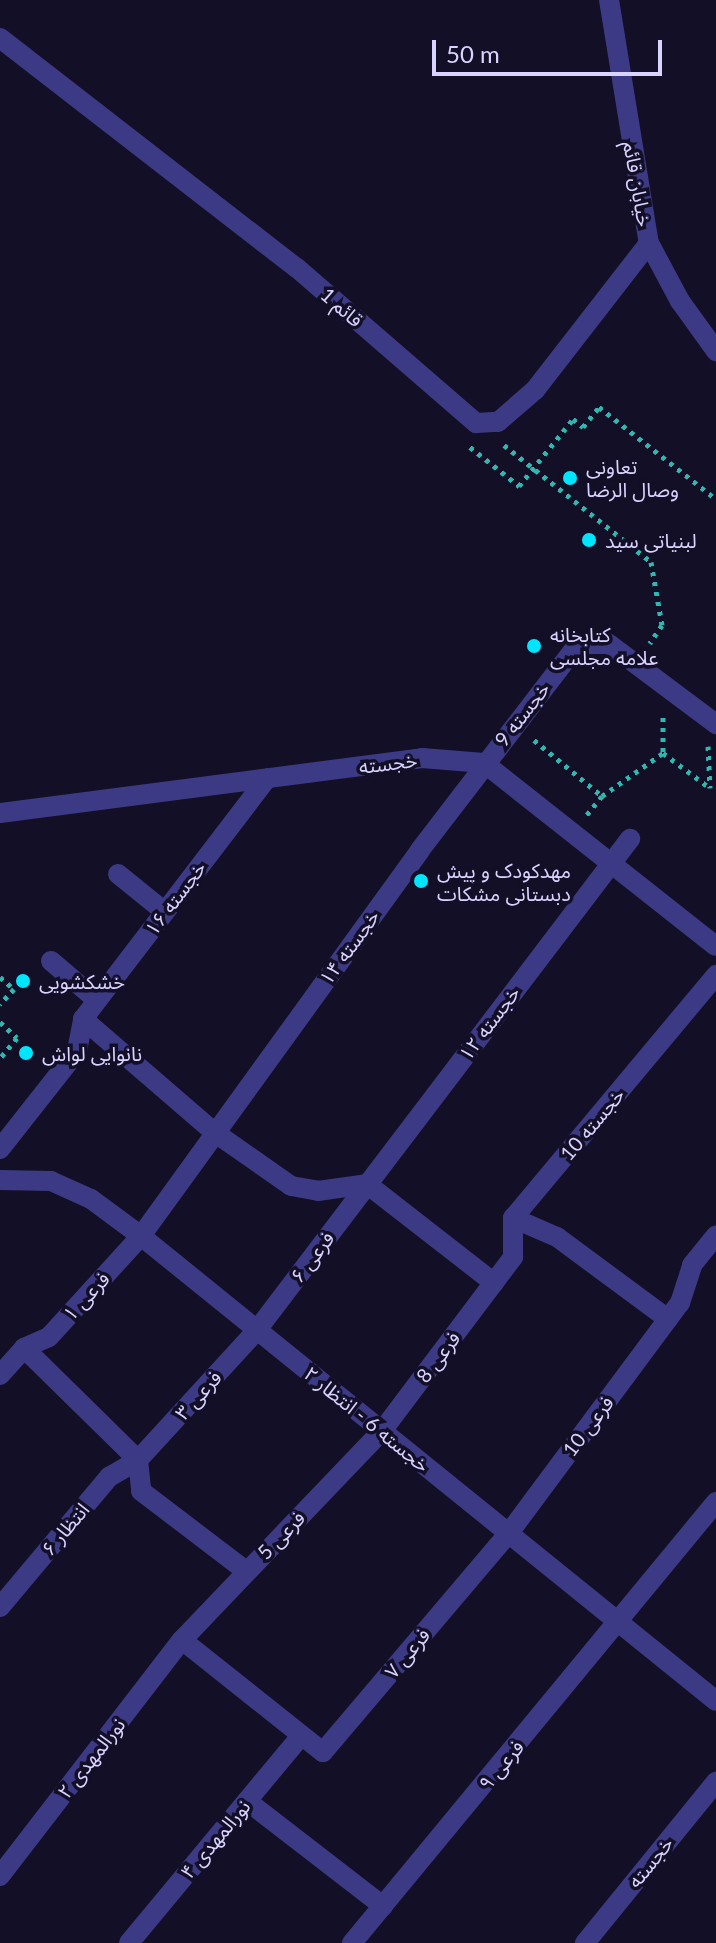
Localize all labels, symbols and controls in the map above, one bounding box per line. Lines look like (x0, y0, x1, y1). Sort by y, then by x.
scale bar (436, 24, 666, 74)
text: 50 m (446, 39, 500, 68)
street label: خیابان قائم (619, 139, 657, 229)
street label: قائم 1 (316, 282, 368, 332)
place label: تعاونی وصال الرضا (586, 454, 679, 501)
marker: تعاونی وصال الرضا (561, 469, 579, 487)
place label: لبنیاتی سید (605, 528, 697, 552)
marker: لبنیاتی سید (580, 531, 598, 549)
place label: کتابخانه علامه مجلسی (550, 622, 658, 669)
marker: کتابخانه علامه مجلسی (525, 637, 543, 655)
street label: خجسته 9 (489, 677, 555, 751)
street label: خجسته (357, 748, 419, 778)
street label: خجسته ۱۶ (139, 856, 211, 940)
place label: مهدکودک و پیش دبستانی مشکات (437, 858, 571, 905)
marker: مهدکودک و پیش دبستانی مشکات (412, 872, 430, 890)
street label: خجسته ۱۴ (314, 905, 384, 989)
place label: خشکشویی (39, 969, 125, 993)
marker: خشکشویی (14, 972, 32, 990)
street label: خجسته ۱۲ (453, 981, 525, 1065)
place label: نانوایی لواش (42, 1041, 142, 1065)
marker: نانوایی لواش (17, 1044, 35, 1062)
street label: خجسته 10 (555, 1083, 629, 1165)
street label: فرعی ۶ (285, 1227, 339, 1287)
street label: فرعی ۱ (58, 1267, 114, 1325)
street label: فرعی 8 (411, 1327, 465, 1387)
street label: خجسته 6 - انتظار ۲ (299, 1361, 435, 1477)
street label: فرعی ۳ (170, 1366, 226, 1424)
street label: فرعی 10 (558, 1391, 618, 1461)
street label: انتظار ۶ (36, 1498, 94, 1560)
street label: فرعی 5 (252, 1506, 310, 1564)
street label: فرعی ۷ (379, 1623, 435, 1683)
street label: نورالمهدی ۲ (52, 1713, 130, 1803)
street label: فرعی ۹ (473, 1735, 529, 1795)
street label: نورالمهدی ۴ (175, 1795, 255, 1883)
street label: خجسته (622, 1832, 678, 1892)

